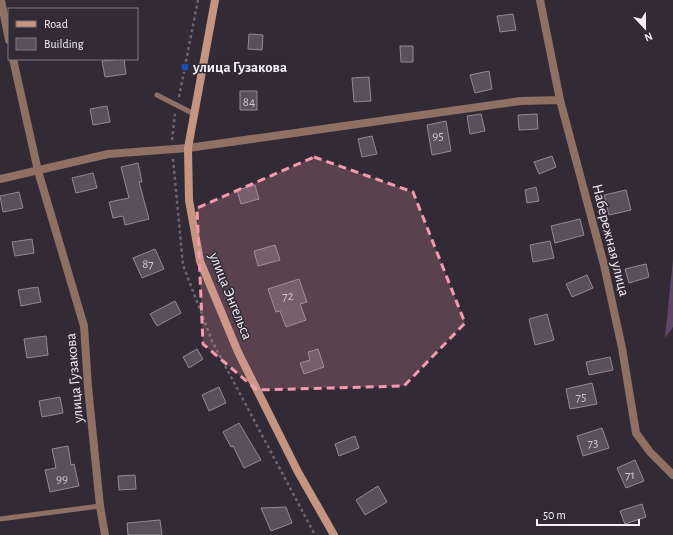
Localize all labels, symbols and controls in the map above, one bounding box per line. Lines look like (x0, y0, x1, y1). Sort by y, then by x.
legend (8, 8, 138, 60)
north arrow (625, 8, 665, 48)
text: Road (44, 18, 68, 30)
text: N (643, 30, 654, 43)
text: Building (44, 38, 84, 50)
place label: улица Гузакова (192, 60, 287, 75)
marker: улица Гузакова (180, 62, 190, 72)
house number: 84 (243, 96, 255, 109)
house number: 95 (432, 130, 444, 143)
street label: Набережная улица (589, 182, 632, 298)
street label: улица Энгельса (206, 250, 255, 342)
house number: 87 (142, 258, 154, 271)
house number: 72 (282, 290, 294, 303)
street label: улица Гузакова (63, 332, 86, 425)
house number: 75 (576, 391, 586, 404)
house number: 73 (588, 437, 598, 450)
house number: 71 (625, 469, 635, 482)
house number: 99 (56, 473, 68, 486)
scale bar (537, 501, 639, 527)
text: 50 m (543, 509, 566, 521)

